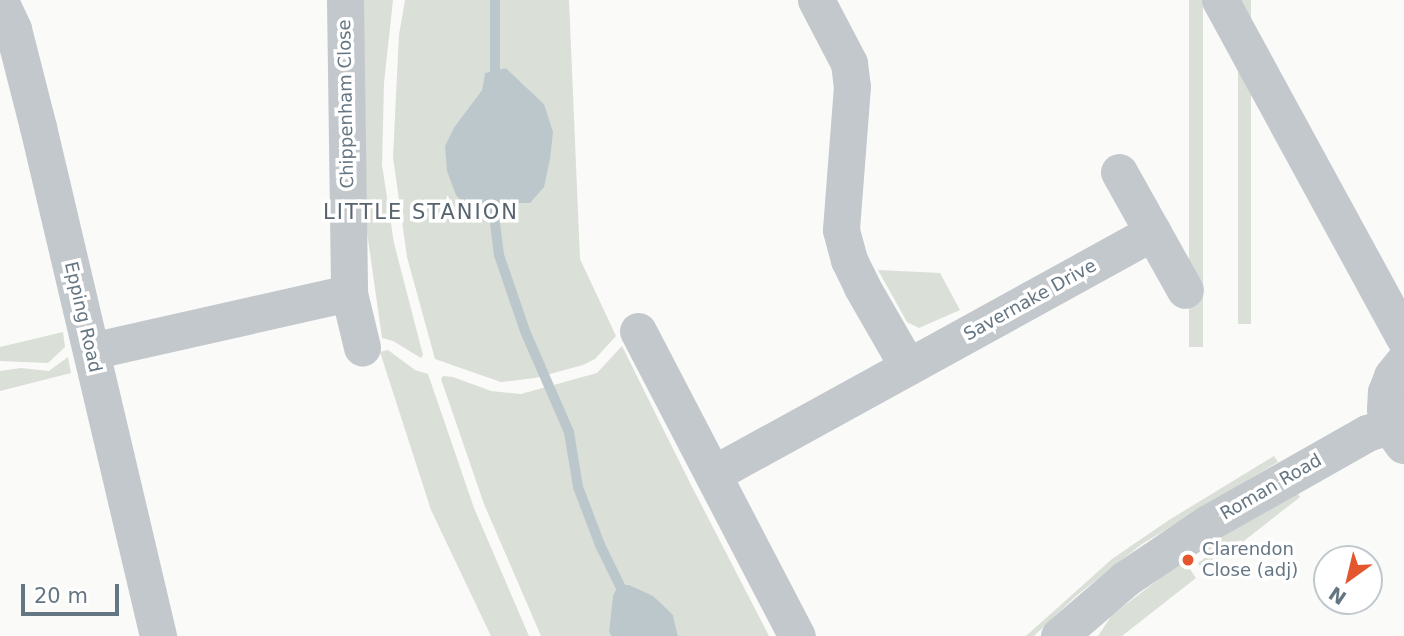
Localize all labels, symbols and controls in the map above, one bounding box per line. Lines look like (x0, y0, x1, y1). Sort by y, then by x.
street label: Chippenham Close (334, 19, 358, 189)
district label: LITTLE STANION (325, 199, 517, 225)
street label: Savernake Drive (960, 255, 1100, 345)
street label: Epping Road (60, 260, 106, 374)
street label: Roman Road (1216, 449, 1326, 525)
place label: Clarendon Close (adj) (1202, 539, 1298, 582)
north arrow (1313, 545, 1383, 615)
marker: Clarendon Close (adj) (1180, 552, 1196, 568)
scale bar (24, 570, 122, 614)
text: N (1325, 582, 1350, 609)
text: 20 m (34, 584, 88, 608)

